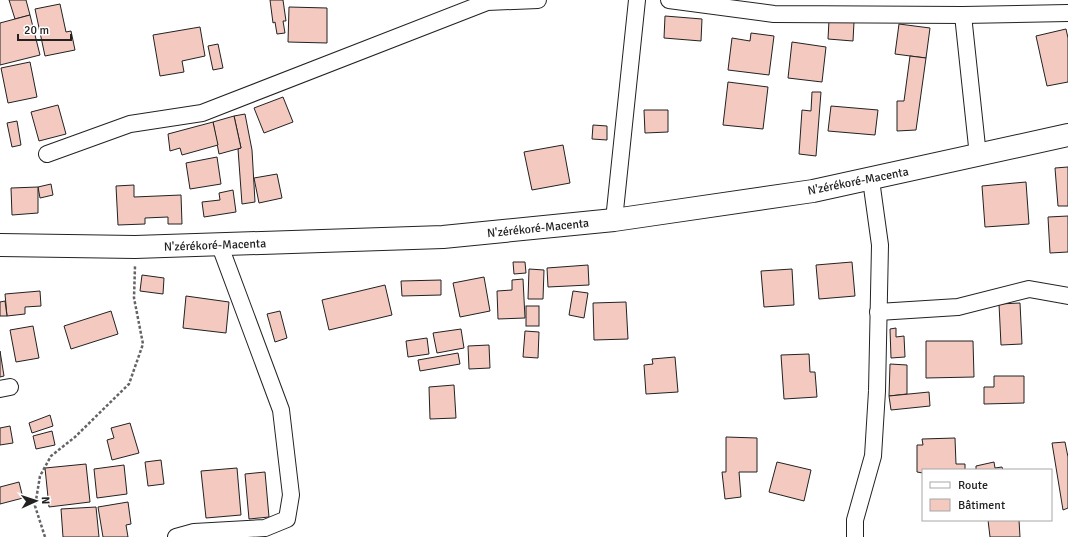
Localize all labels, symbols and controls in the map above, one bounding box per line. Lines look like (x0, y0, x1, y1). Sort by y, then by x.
scale bar (18, 16, 71, 42)
text: 20 m (24, 23, 49, 38)
street label: N'zérékoré-Macenta (806, 164, 910, 199)
street label: N'zérékoré-Macenta (486, 216, 590, 241)
street label: N'zérékoré-Macenta (163, 236, 267, 255)
legend (922, 469, 1052, 521)
text: Route (958, 478, 988, 493)
north arrow (16, 481, 56, 521)
text: N (39, 496, 52, 505)
text: Bâtiment (958, 498, 1005, 513)

